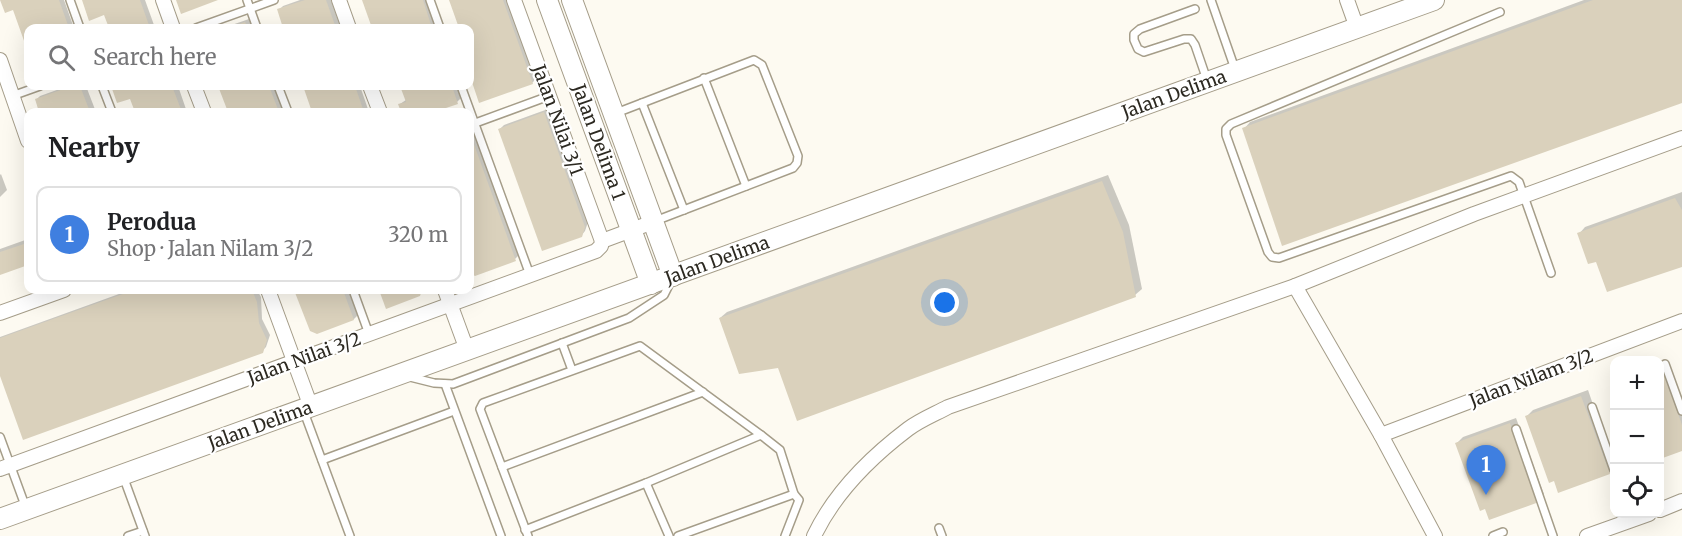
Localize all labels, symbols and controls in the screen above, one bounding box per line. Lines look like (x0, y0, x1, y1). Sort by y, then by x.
search box (24, 24, 474, 90)
icon: search (45, 41, 78, 74)
text: Search here (93, 43, 216, 71)
street label: Jalan Nilai 3/1 (527, 60, 589, 179)
street label: Jalan Delima (1118, 64, 1230, 124)
street label: Jalan Delima 1 (567, 80, 631, 203)
text: Nearby (48, 131, 140, 164)
text: Perodua (107, 208, 196, 236)
text: 1 (65, 222, 74, 247)
text: 320 m (388, 222, 448, 247)
street label: Jalan Delima (661, 230, 773, 290)
text: Shop · Jalan Nilam 3/2 (107, 236, 313, 261)
your location (930, 288, 959, 317)
street label: Jalan Nilai 3/2 (243, 327, 364, 390)
street label: Jalan Nilam 3/2 (1465, 344, 1596, 413)
map controls (1610, 356, 1664, 518)
button: + (1610, 356, 1664, 410)
street label: Jalan Delima (204, 395, 316, 455)
button: − (1610, 410, 1664, 464)
pin: 1 (1466, 446, 1506, 495)
button: locate (1610, 464, 1664, 518)

